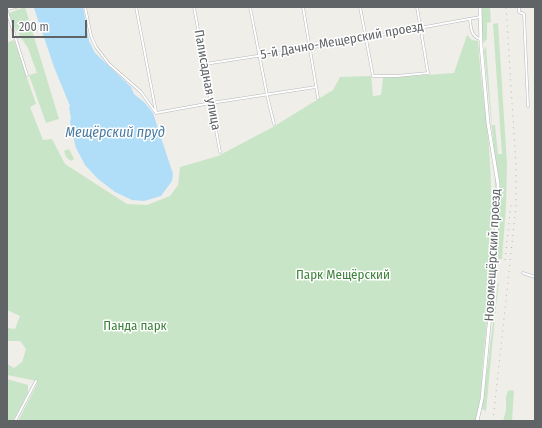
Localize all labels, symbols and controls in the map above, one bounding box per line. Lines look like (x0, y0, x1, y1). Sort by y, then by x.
scale bar (14, 12, 89, 38)
street label: 5-й Дачно-Мещерский проезд (259, 19, 425, 63)
text: 200 m (19, 20, 49, 34)
street label: Палисадная улица (190, 29, 224, 131)
water label: Мещёрский пруд (65, 125, 165, 141)
street label: Новомещёрский проезд (482, 188, 504, 322)
park label: Парк Мещёрский (296, 267, 390, 283)
park label: Панда парк (103, 318, 167, 334)

